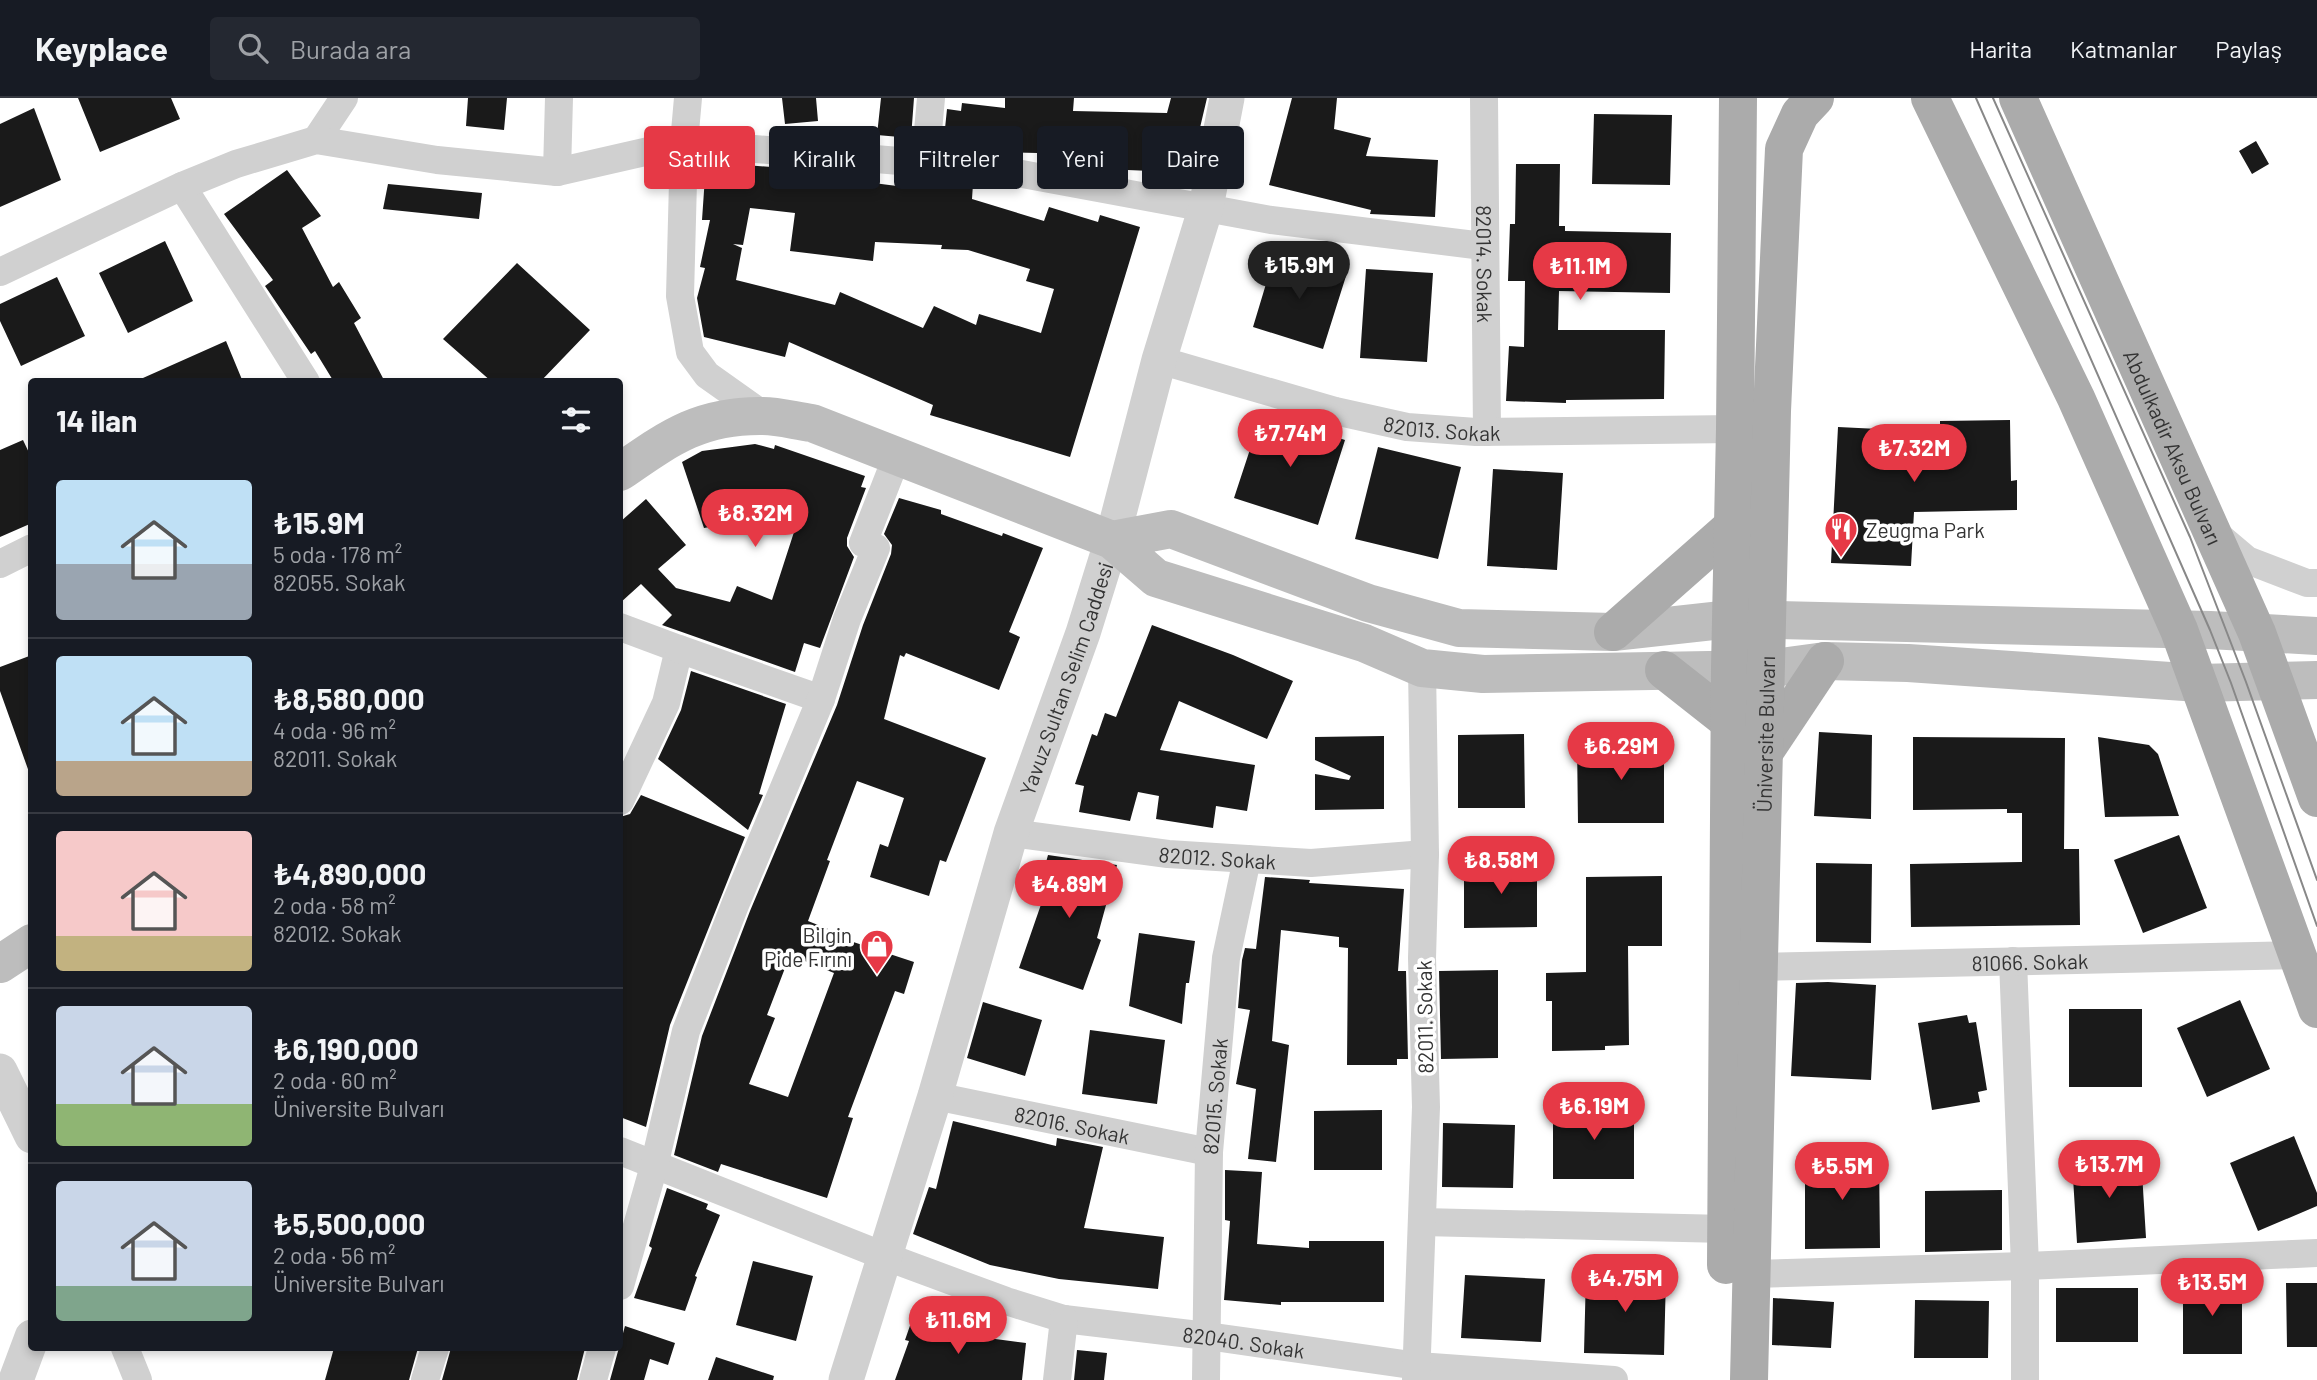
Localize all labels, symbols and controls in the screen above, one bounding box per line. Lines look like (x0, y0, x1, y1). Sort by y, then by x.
search box (210, 17, 700, 80)
text: Keyplace (35, 28, 168, 68)
icon: search (234, 29, 272, 67)
text: Burada ara (290, 33, 411, 64)
text: Harita (1969, 34, 2032, 63)
text: Katmanlar (2070, 34, 2177, 63)
text: Paylaş (2215, 34, 2282, 63)
chip: Satılık (644, 126, 755, 189)
chip: Kiralık (769, 126, 880, 189)
chip: Filtreler (894, 126, 1023, 189)
chip: Yeni (1037, 126, 1128, 189)
chip: Daire (1142, 126, 1244, 189)
street label: 82014. Sokak (1472, 205, 1499, 323)
pin: ₺15.9M (1242, 242, 1356, 301)
pin: ₺11.1M (1523, 242, 1637, 302)
text: ₺15.9M (1264, 250, 1334, 278)
text: ₺11.1M (1549, 251, 1611, 279)
street label: Abdulkadir Aksu Bulvarı (2119, 345, 2228, 548)
icon: filters (557, 401, 595, 439)
text: 14 ilan (56, 402, 137, 438)
pin: ₺7.74M (1233, 410, 1347, 469)
street label: 82013. Sokak (1381, 410, 1500, 445)
text: ₺7.74M (1254, 418, 1326, 446)
pin: ₺7.32M (1857, 424, 1971, 484)
text: ₺7.32M (1878, 433, 1950, 461)
pin: ₺8.32M (698, 490, 812, 549)
text: ₺8.32M (717, 498, 793, 526)
text: ₺15.9M (273, 504, 365, 540)
icon: home (112, 508, 196, 592)
restaurant icon: Zeugma Park (1822, 510, 1860, 559)
place label: Zeugma Park (1866, 517, 1985, 542)
text: 5 oda · 178 m² (273, 540, 402, 568)
street label: Yavuz Sultan Selim Caddesi (1013, 559, 1117, 798)
text: 82055. Sokak (273, 568, 406, 596)
street label: Üniversite Bulvarı (1750, 656, 1779, 813)
text: ₺8,580,000 (273, 680, 425, 716)
icon: home (112, 684, 196, 768)
text: 4 oda · 96 m² (273, 716, 396, 744)
pin: ₺6.29M (1564, 722, 1678, 782)
text: ₺6.29M (1583, 731, 1659, 759)
text: 82011. Sokak (273, 744, 397, 772)
pin: ₺8.58M (1444, 836, 1558, 896)
street label: 82012. Sokak (1157, 840, 1277, 873)
text: ₺8.58M (1464, 845, 1538, 873)
text: ₺4,890,000 (273, 855, 426, 891)
icon: home (112, 859, 196, 943)
pin: ₺4.89M (1012, 860, 1126, 920)
text: ₺4.89M (1031, 869, 1107, 897)
text: 2 oda · 58 m² (273, 891, 396, 919)
text: 82012. Sokak (273, 919, 402, 947)
place label: Bilgin Pide Fırını (764, 922, 852, 971)
shop icon: Bilgin Pide Fırını (858, 927, 896, 976)
street label: 81066. Sokak (1971, 947, 2089, 975)
street label: 82011. Sokak (1411, 960, 1437, 1074)
text: ₺6,190,000 (273, 1030, 419, 1066)
icon: home (112, 1034, 196, 1118)
street label: 82015. Sokak (1196, 1037, 1231, 1156)
text: 2 oda · 60 m² (273, 1066, 397, 1094)
pin: ₺6.19M (1537, 1082, 1651, 1142)
text: ₺6.19M (1559, 1091, 1629, 1119)
text: Üniversite Bulvarı (273, 1094, 445, 1122)
street label: 82016. Sokak (1012, 1100, 1132, 1148)
pin: ₺13.7M (2052, 1140, 2166, 1200)
pin: ₺5.5M (1793, 1142, 1891, 1202)
text: ₺13.7M (2074, 1149, 2144, 1177)
text: ₺5.5M (1811, 1151, 1873, 1179)
text: ₺5,500,000 (273, 1205, 425, 1241)
icon: home (112, 1209, 196, 1293)
text: 2 oda · 56 m² (273, 1241, 396, 1269)
pin: ₺4.75M (1568, 1254, 1682, 1314)
pin: ₺13.5M (2155, 1258, 2269, 1318)
text: ₺4.75M (1587, 1263, 1663, 1291)
text: ₺13.5M (2177, 1267, 2247, 1295)
text: Üniversite Bulvarı (273, 1269, 445, 1297)
pin: ₺11.6M (901, 1296, 1015, 1356)
text: ₺11.6M (925, 1305, 991, 1333)
street label: 82040. Sokak (1181, 1321, 1306, 1362)

